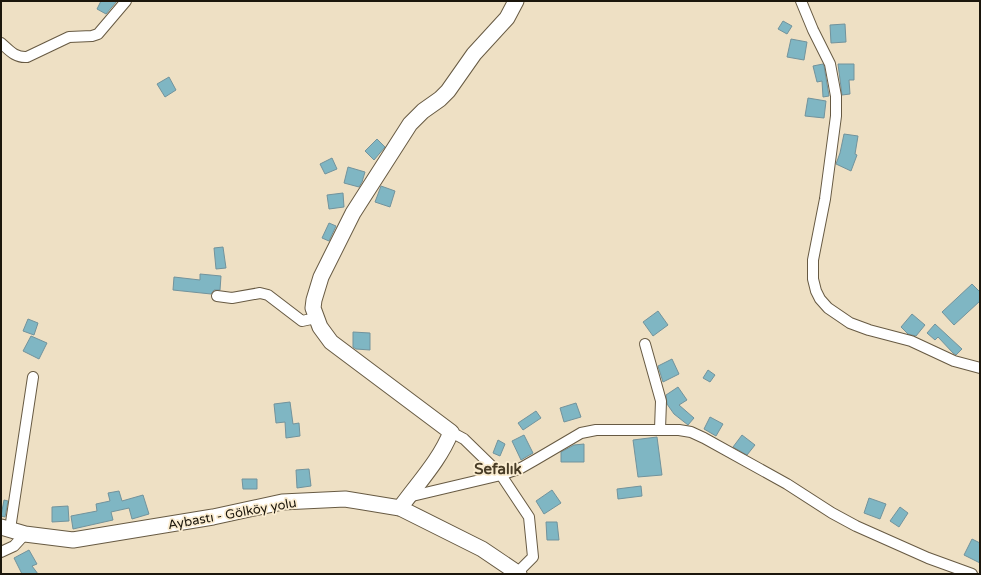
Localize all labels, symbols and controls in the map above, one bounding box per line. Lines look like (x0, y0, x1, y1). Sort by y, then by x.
district label: Sefalık (474, 460, 522, 478)
street label: Aybastı - Gölköy yolu (167, 495, 298, 533)

